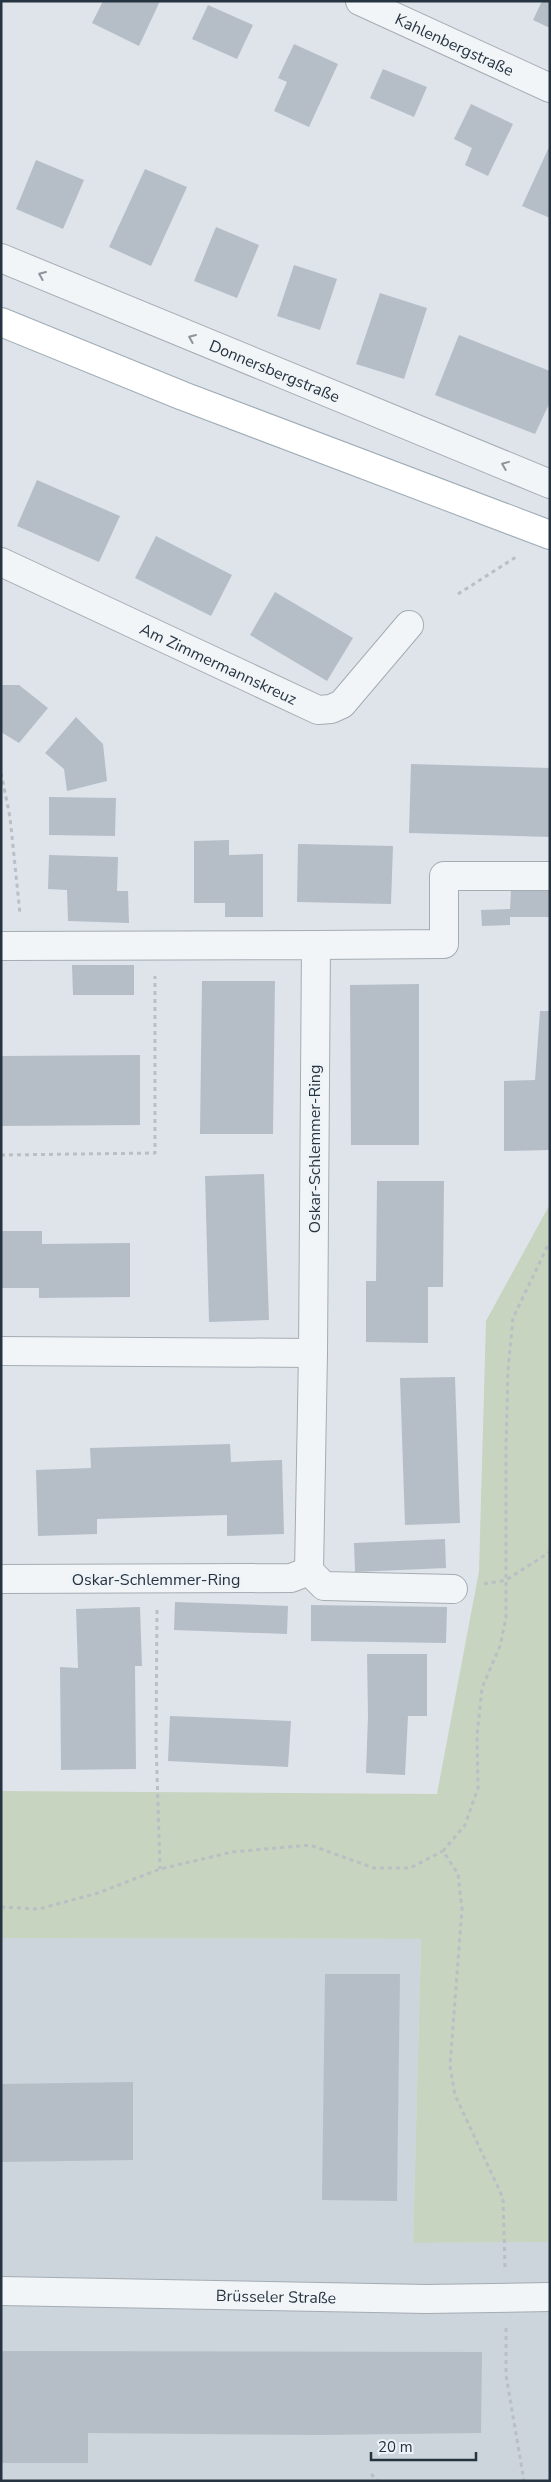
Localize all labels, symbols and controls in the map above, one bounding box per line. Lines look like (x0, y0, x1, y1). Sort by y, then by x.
street label: Kahlenbergstraße (391, 8, 517, 82)
one-way arrow (38, 270, 47, 281)
one-way arrow (188, 333, 197, 344)
street label: Donnersbergstraße (206, 335, 343, 408)
one-way arrow (501, 461, 509, 471)
street label: Am Zimmermannskreuz (136, 618, 300, 711)
street label: Oskar-Schlemmer-Ring (304, 1065, 326, 1233)
street label: Oskar-Schlemmer-Ring (72, 1569, 240, 1591)
street label: Brüsseler Straße (216, 2285, 336, 2309)
scale bar (371, 2430, 476, 2462)
text: 20 m (378, 2437, 413, 2457)

